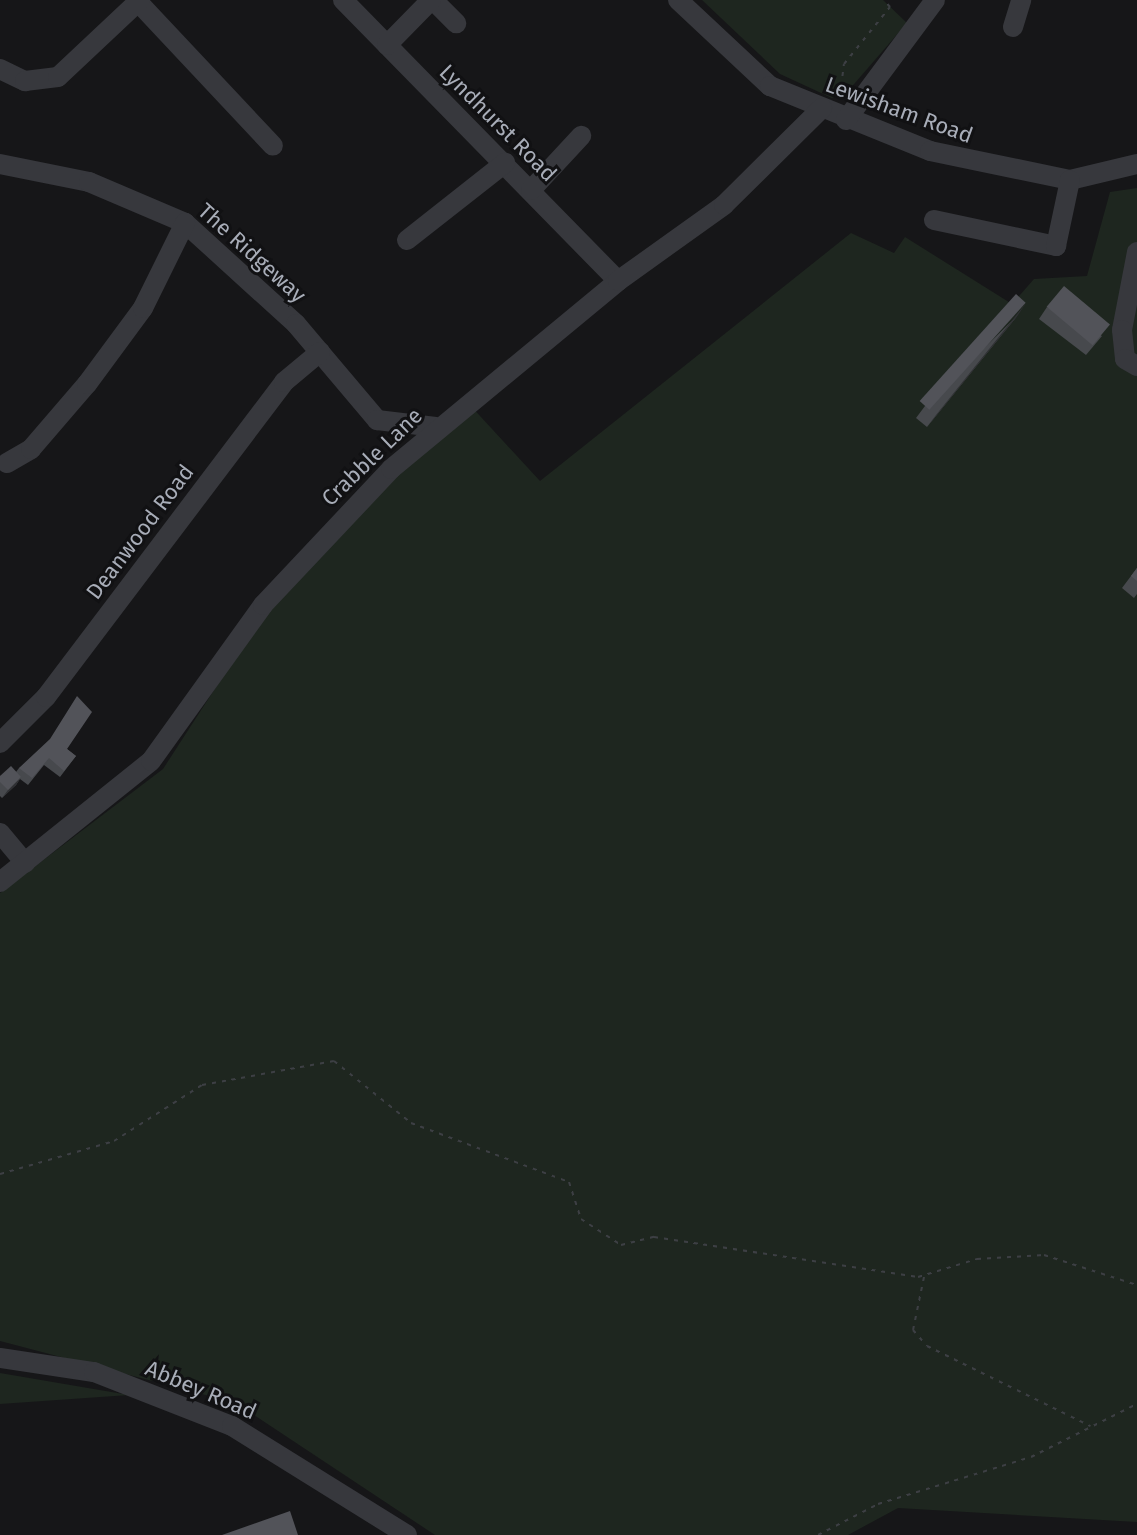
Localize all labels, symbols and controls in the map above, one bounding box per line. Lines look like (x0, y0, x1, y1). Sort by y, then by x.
street label: Lyndhurst Road (434, 59, 562, 187)
street label: Lewisham Road (822, 71, 976, 149)
street label: The Ridgeway (193, 198, 311, 308)
street label: Crabble Lane (316, 403, 428, 511)
street label: Deanwood Road (81, 459, 199, 605)
street label: Abbey Road (142, 1355, 260, 1425)

